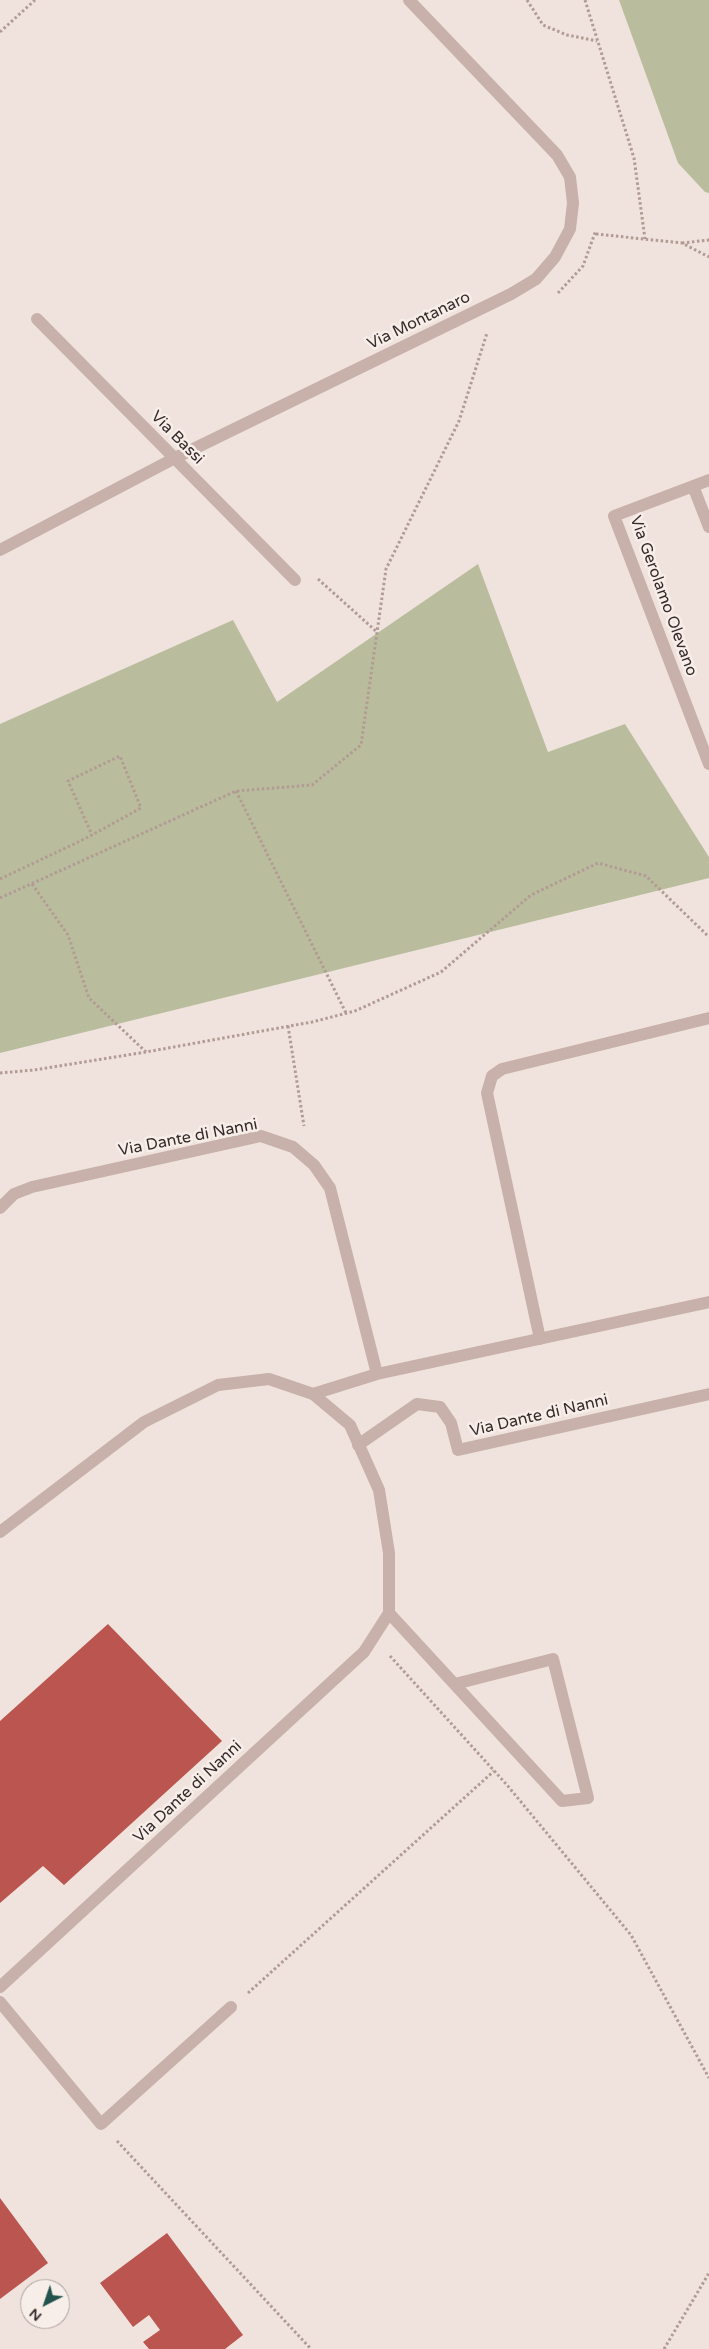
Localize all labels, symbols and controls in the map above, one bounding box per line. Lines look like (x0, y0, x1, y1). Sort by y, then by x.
street label: Via Montanaro (364, 288, 474, 354)
street label: Via Bassi (146, 407, 208, 469)
street label: Via Gerolamo Olevano (625, 513, 701, 679)
street label: Via Dante di Nanni (117, 1115, 259, 1161)
street label: Via Dante di Nanni (468, 1391, 610, 1441)
street label: Via Dante di Nanni (130, 1737, 246, 1847)
north arrow (20, 2279, 70, 2329)
text: N (26, 2305, 45, 2325)

